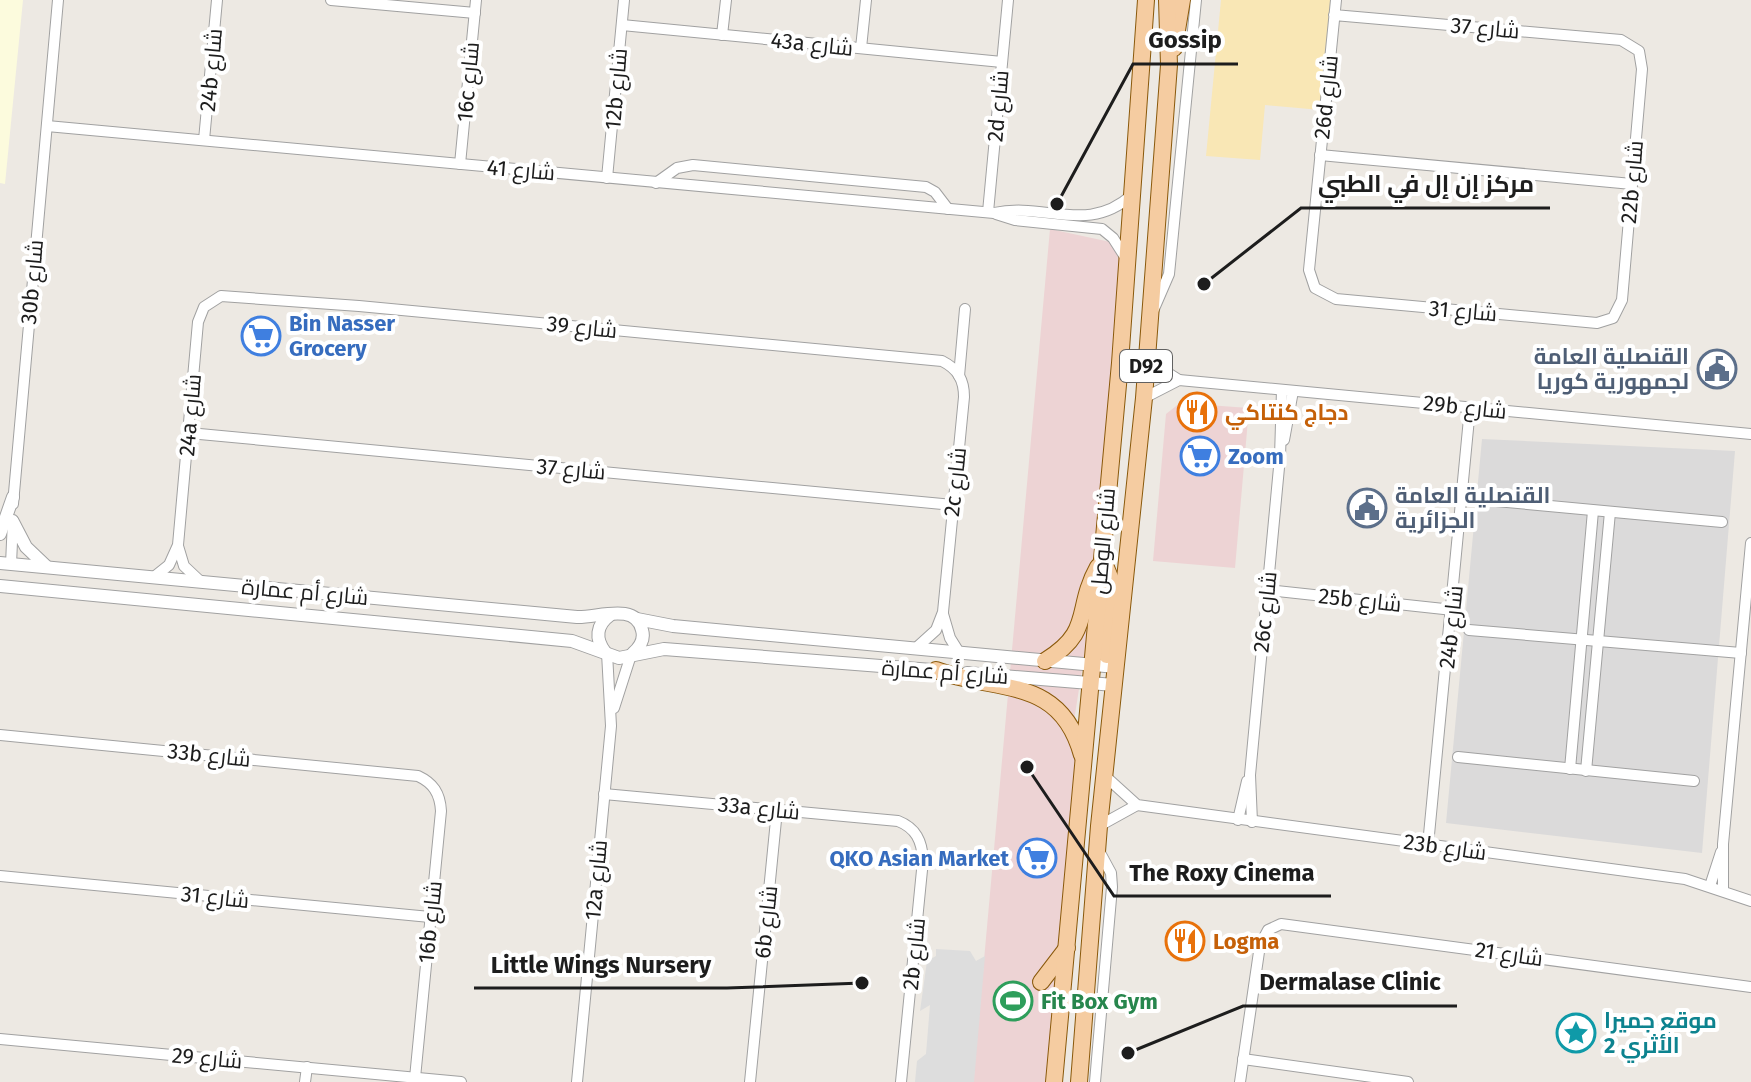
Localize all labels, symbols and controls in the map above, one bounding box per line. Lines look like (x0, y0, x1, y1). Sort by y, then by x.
street label: شارع 37 (1449, 12, 1521, 45)
callout: Gossip (1133, 16, 1238, 64)
street label: 43a شارع (769, 26, 855, 63)
text: Gossip (1148, 26, 1222, 54)
street label: 24b شارع (194, 27, 229, 113)
street label: 16c شارع (451, 41, 486, 123)
street label: 12b شارع (599, 47, 634, 131)
street label: 26d شارع (1308, 54, 1345, 140)
street label: 2d شارع (981, 69, 1016, 143)
street label: 22b شارع (1615, 139, 1650, 225)
street label: شارع 41 (486, 154, 556, 187)
callout: مركز إن إل في الطبي (1301, 160, 1550, 208)
text: مركز إن إل في الطبي (1318, 170, 1534, 203)
street label: 30b شارع (15, 239, 50, 325)
street label: شارع 31 (1428, 295, 1498, 328)
place label: Bin Nasser Grocery (289, 310, 395, 362)
street label: شارع 39 (545, 310, 619, 345)
supermarket icon: Bin Nasser Grocery (240, 315, 282, 357)
place label: القنصلية العامة لجمهورية كوريا (1534, 343, 1689, 395)
public building icon: القنصلية العامة لجمهورية كوريا (1696, 348, 1738, 390)
road number: D92 (1120, 350, 1172, 382)
street label: 24a شارع (173, 373, 208, 457)
street label: 29b شارع (1422, 389, 1508, 426)
restaurant icon: دجاج كنتاكي (1176, 391, 1218, 433)
place label: دجاج كنتاكي (1225, 399, 1349, 430)
supermarket icon: Zoom (1179, 435, 1221, 477)
place label: Zoom (1228, 443, 1284, 470)
street label: 2c شارع (938, 446, 973, 518)
street label: شارع 37 (535, 453, 607, 486)
place label: القنصلية العامة الجزائرية (1395, 482, 1550, 534)
street label: شارع الوصل (1085, 487, 1122, 595)
public building icon: القنصلية العامة الجزائرية (1346, 487, 1388, 529)
street label: 26c شارع (1247, 570, 1284, 654)
street label: شارع أم عمارة (240, 573, 369, 613)
street label: 25b شارع (1317, 582, 1403, 619)
street label: 24b شارع (1433, 584, 1470, 670)
street label: شارع أم عمارة (881, 654, 1009, 692)
street label: 33b شارع (166, 737, 252, 774)
street label: 33a شارع (717, 790, 801, 827)
street label: 23b شارع (1402, 828, 1488, 867)
supermarket icon: QKO Asian Market (1016, 837, 1058, 879)
street label: 12a شارع (579, 839, 614, 921)
place label: QKO Asian Market (829, 845, 1009, 872)
callout: The Roxy Cinema (1114, 848, 1331, 896)
text: The Roxy Cinema (1129, 859, 1315, 887)
street label: 16b شارع (412, 879, 449, 965)
street label: شارع 31 (179, 880, 250, 915)
street label: 6b شارع (749, 884, 784, 960)
street label: 2b شارع (897, 917, 932, 992)
restaurant icon: Logma (1164, 920, 1206, 962)
place label: Logma (1213, 928, 1279, 955)
street label: شارع 21 (1473, 936, 1545, 973)
callout: Little Wings Nursery (474, 940, 727, 988)
text: Little Wings Nursery (491, 951, 712, 979)
callout: Dermalase Clinic (1243, 958, 1457, 1006)
text: Dermalase Clinic (1259, 968, 1441, 996)
sports icon: Fit Box Gym (992, 980, 1034, 1022)
place label: Fit Box Gym (1041, 988, 1158, 1015)
place label: موقع جميرا 2 الأثري (1604, 1007, 1717, 1063)
place icon: موقع جميرا 2 الأثري (1555, 1012, 1597, 1054)
street label: شارع 29 (171, 1041, 243, 1076)

